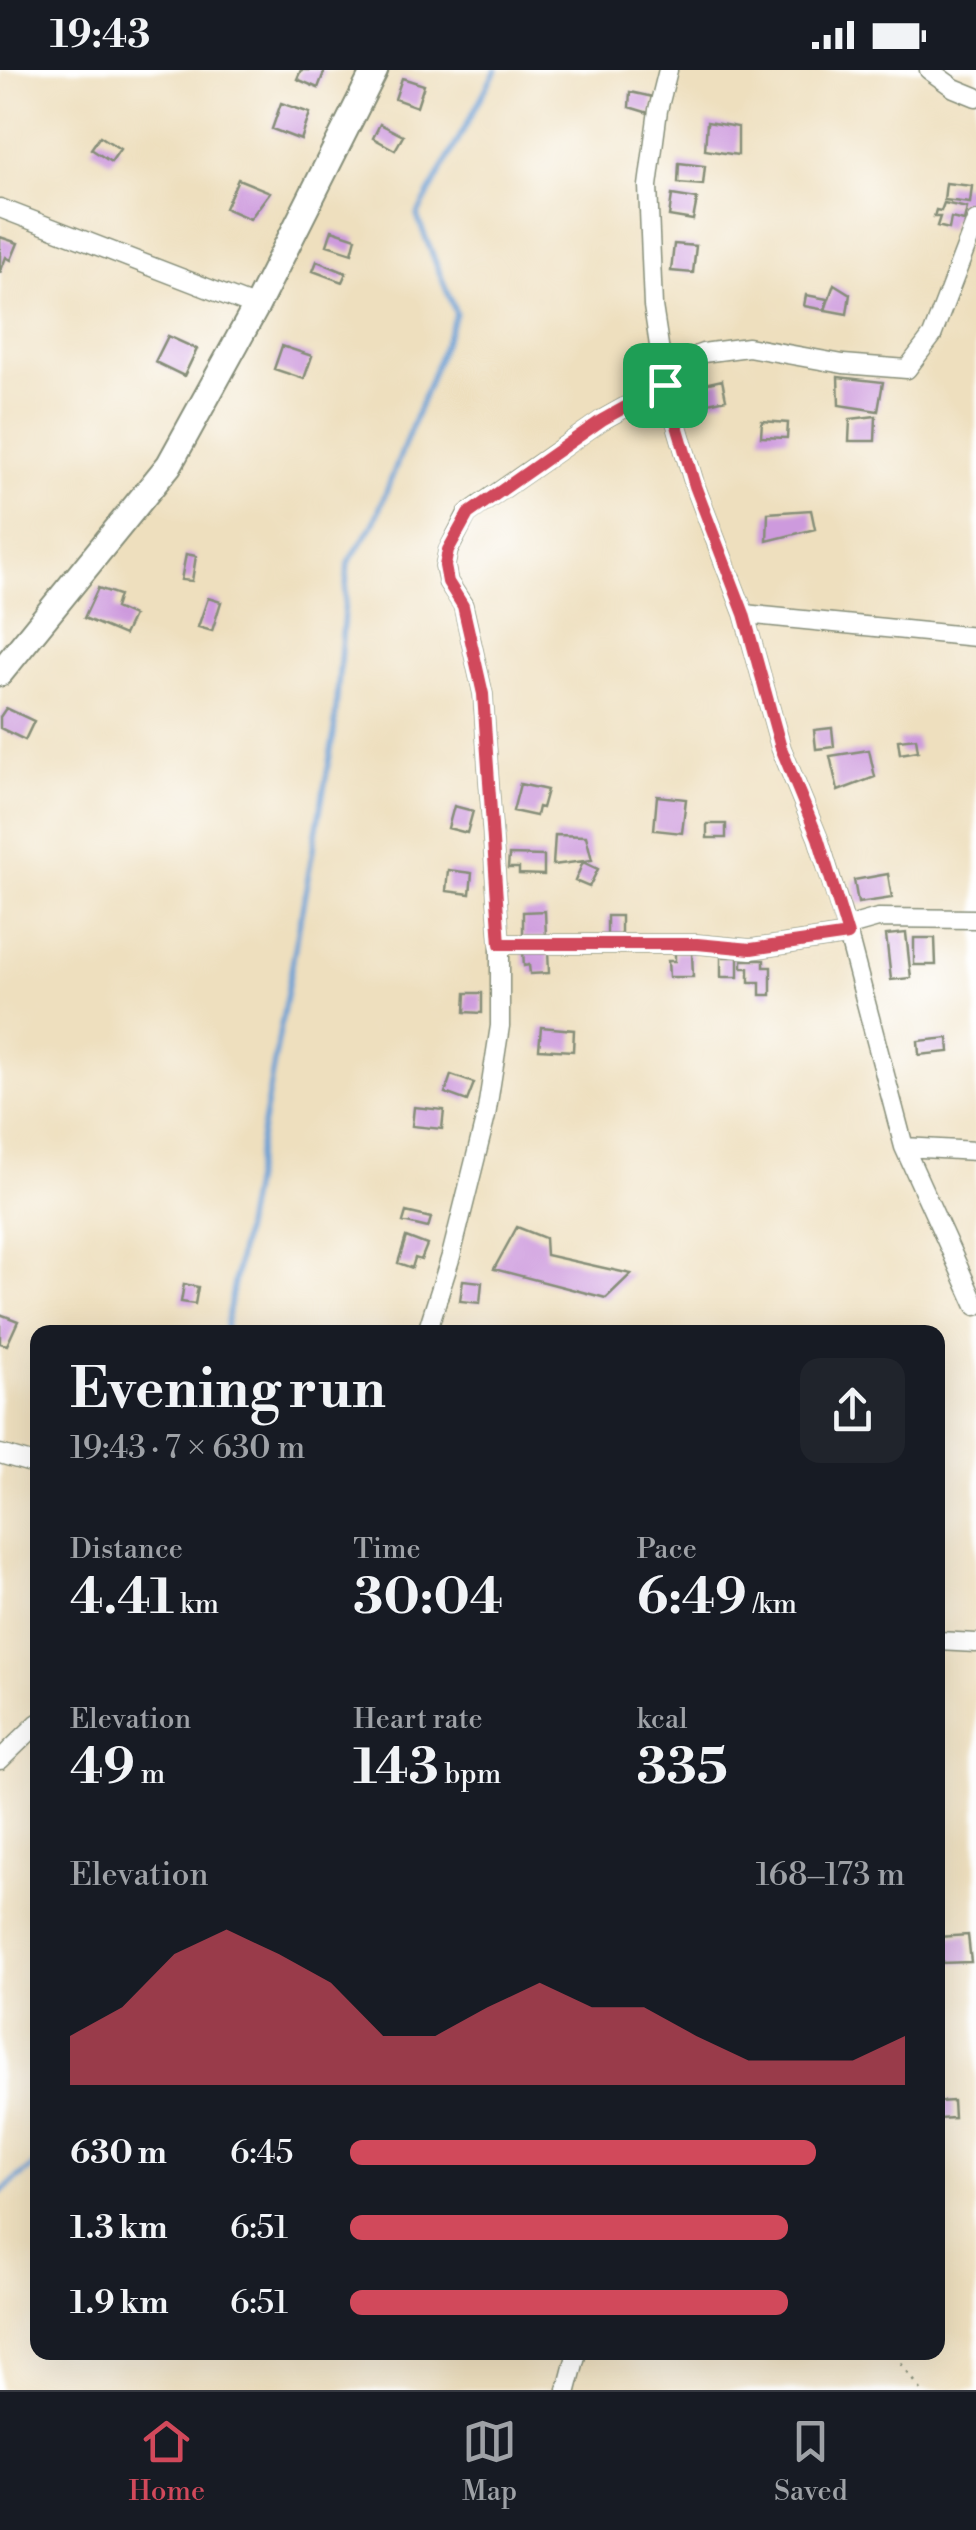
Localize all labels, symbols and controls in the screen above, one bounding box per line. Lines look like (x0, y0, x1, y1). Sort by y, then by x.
text: 19:43 (50, 12, 150, 59)
pin (623, 343, 708, 428)
icon: arrive (638, 358, 693, 413)
text: Evening run (70, 1356, 386, 1425)
button: share (800, 1358, 905, 1463)
text: 19:43 · 7 × 630 m (70, 1428, 305, 1468)
text: Distance (70, 1532, 183, 1567)
text: Time (353, 1532, 421, 1567)
text: Pace (637, 1532, 697, 1567)
text: 4.41 (70, 1567, 174, 1629)
text: 30:04 (353, 1567, 503, 1629)
text: 6:49 (637, 1567, 747, 1629)
text: km (174, 1587, 219, 1622)
text: /km (747, 1587, 797, 1622)
text: Elevation (70, 1702, 191, 1737)
text: Heart rate (353, 1702, 483, 1737)
text: kcal (637, 1702, 687, 1737)
text: 49 (70, 1737, 135, 1799)
text: 143 (353, 1737, 439, 1799)
text: 335 (637, 1737, 728, 1799)
text: m (135, 1757, 165, 1792)
text: bpm (439, 1757, 501, 1792)
text: Elevation (70, 1855, 209, 1895)
text: 168–173 m (756, 1855, 905, 1895)
text: 630 m (70, 2133, 167, 2173)
text: 6:45 (230, 2133, 293, 2173)
text: 1.3 km (70, 2208, 168, 2248)
text: 6:51 (230, 2208, 288, 2248)
text: 1.9 km (70, 2283, 169, 2323)
text: 6:51 (230, 2283, 288, 2323)
tab: Home (128, 2414, 205, 2509)
tab: Map (462, 2414, 517, 2509)
tab: Saved (774, 2414, 848, 2509)

